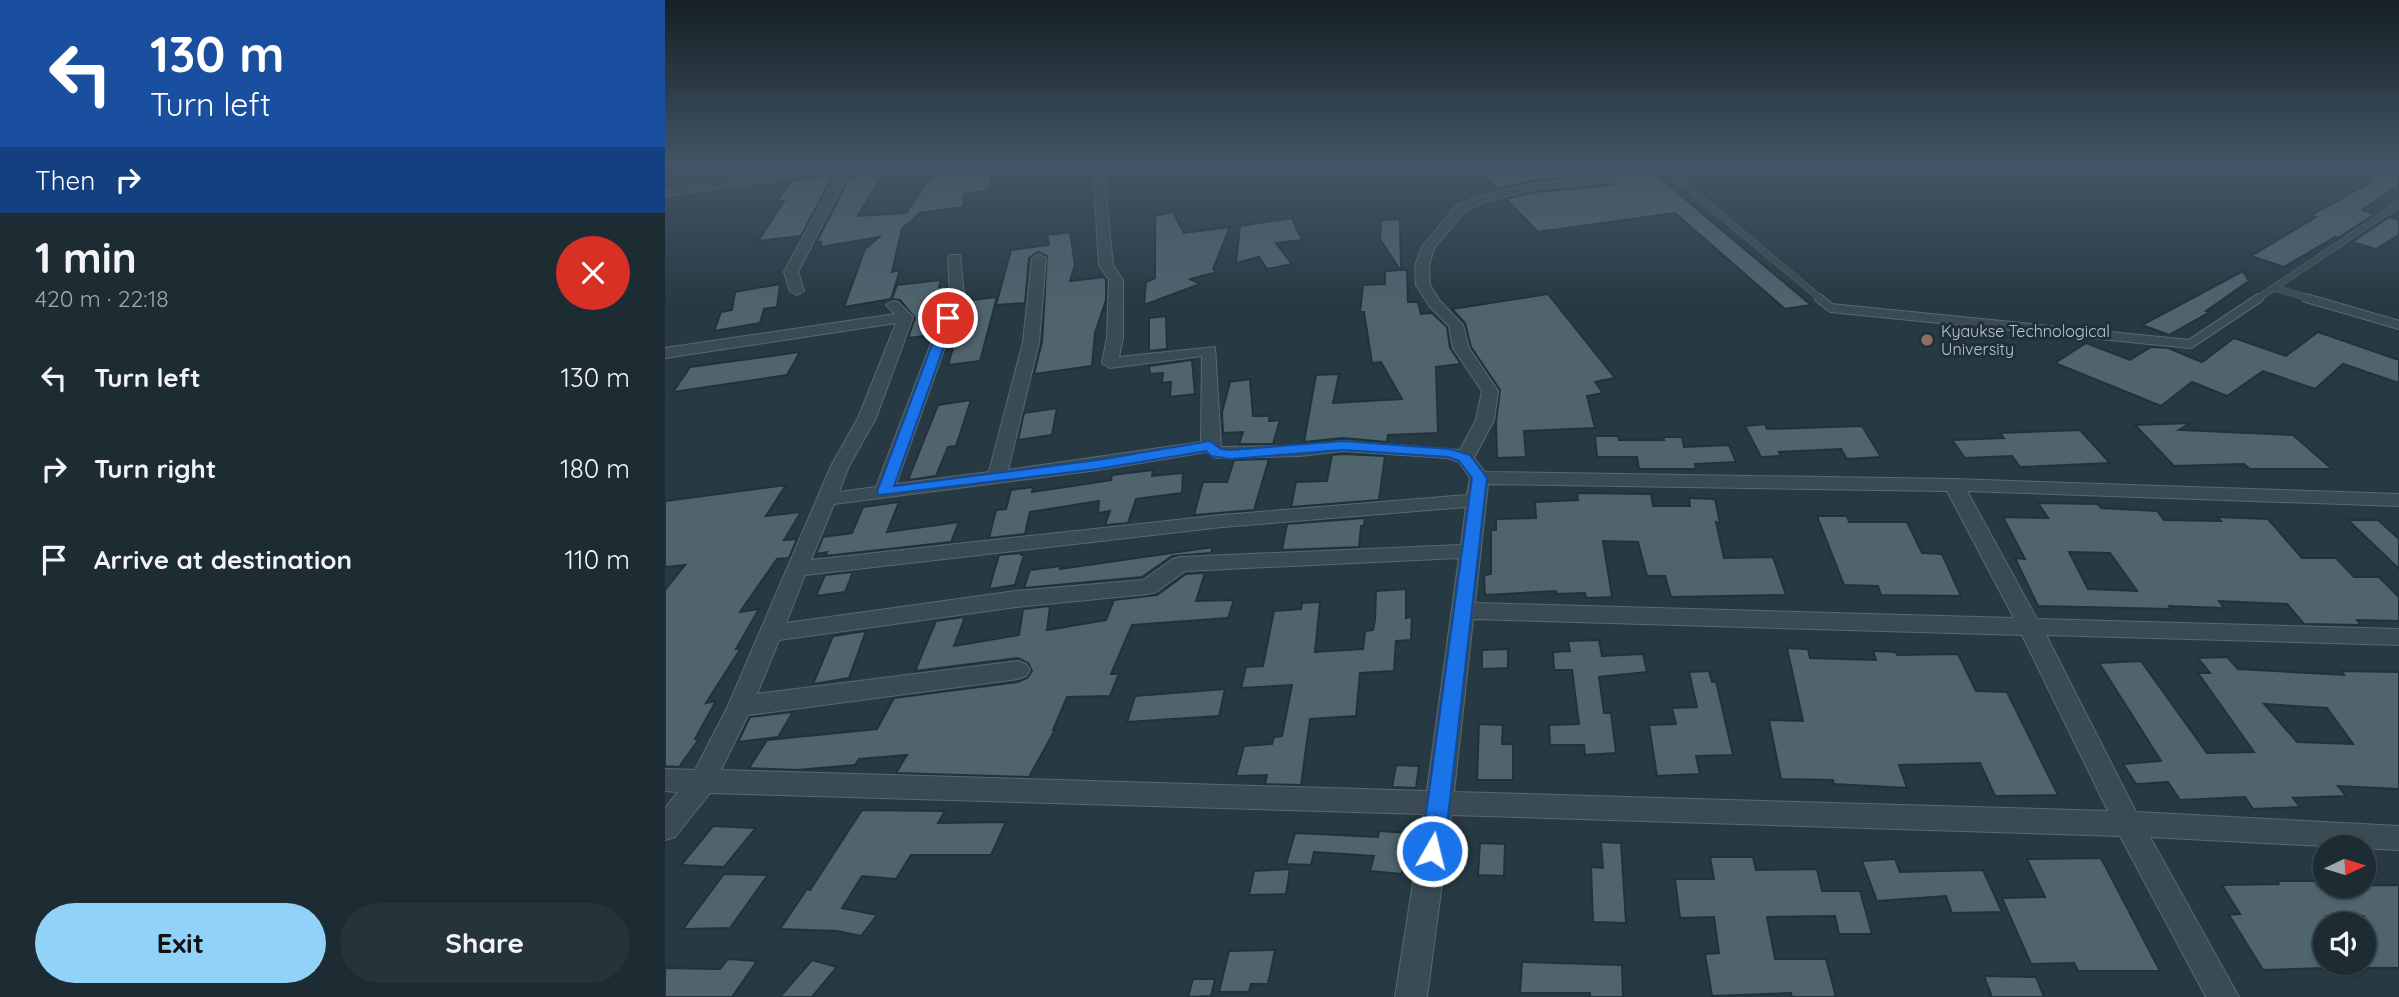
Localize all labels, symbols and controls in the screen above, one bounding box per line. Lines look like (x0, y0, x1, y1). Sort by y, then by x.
text: 130 m (150, 23, 284, 84)
icon: left (35, 28, 126, 119)
text: Turn left (150, 84, 271, 124)
icon: right (109, 161, 147, 199)
text: Then (35, 164, 95, 197)
text: 1 min (35, 231, 137, 284)
button: close (556, 236, 630, 310)
text: 420 m · 22:18 (35, 284, 169, 313)
pin (918, 288, 978, 348)
icon: arrive (929, 299, 967, 337)
place label: Kyaukse Technological University (1941, 321, 2110, 359)
marker: Kyaukse Technological University (1919, 332, 1935, 348)
icon: left (35, 359, 73, 397)
text: Turn left (94, 361, 201, 394)
text: 130 m (560, 361, 630, 394)
icon: right (35, 450, 73, 488)
text: Turn right (94, 452, 216, 485)
text: 180 m (560, 452, 630, 485)
icon: arrive (35, 541, 73, 579)
text: Arrive at destination (94, 543, 352, 576)
text: 110 m (564, 543, 630, 576)
position arrow (1395, 814, 1469, 888)
north arrow (2313, 835, 2377, 898)
map controls (2313, 835, 2376, 975)
button: Exit (35, 903, 326, 983)
button: Share (340, 903, 630, 983)
button: sound (2313, 912, 2376, 975)

